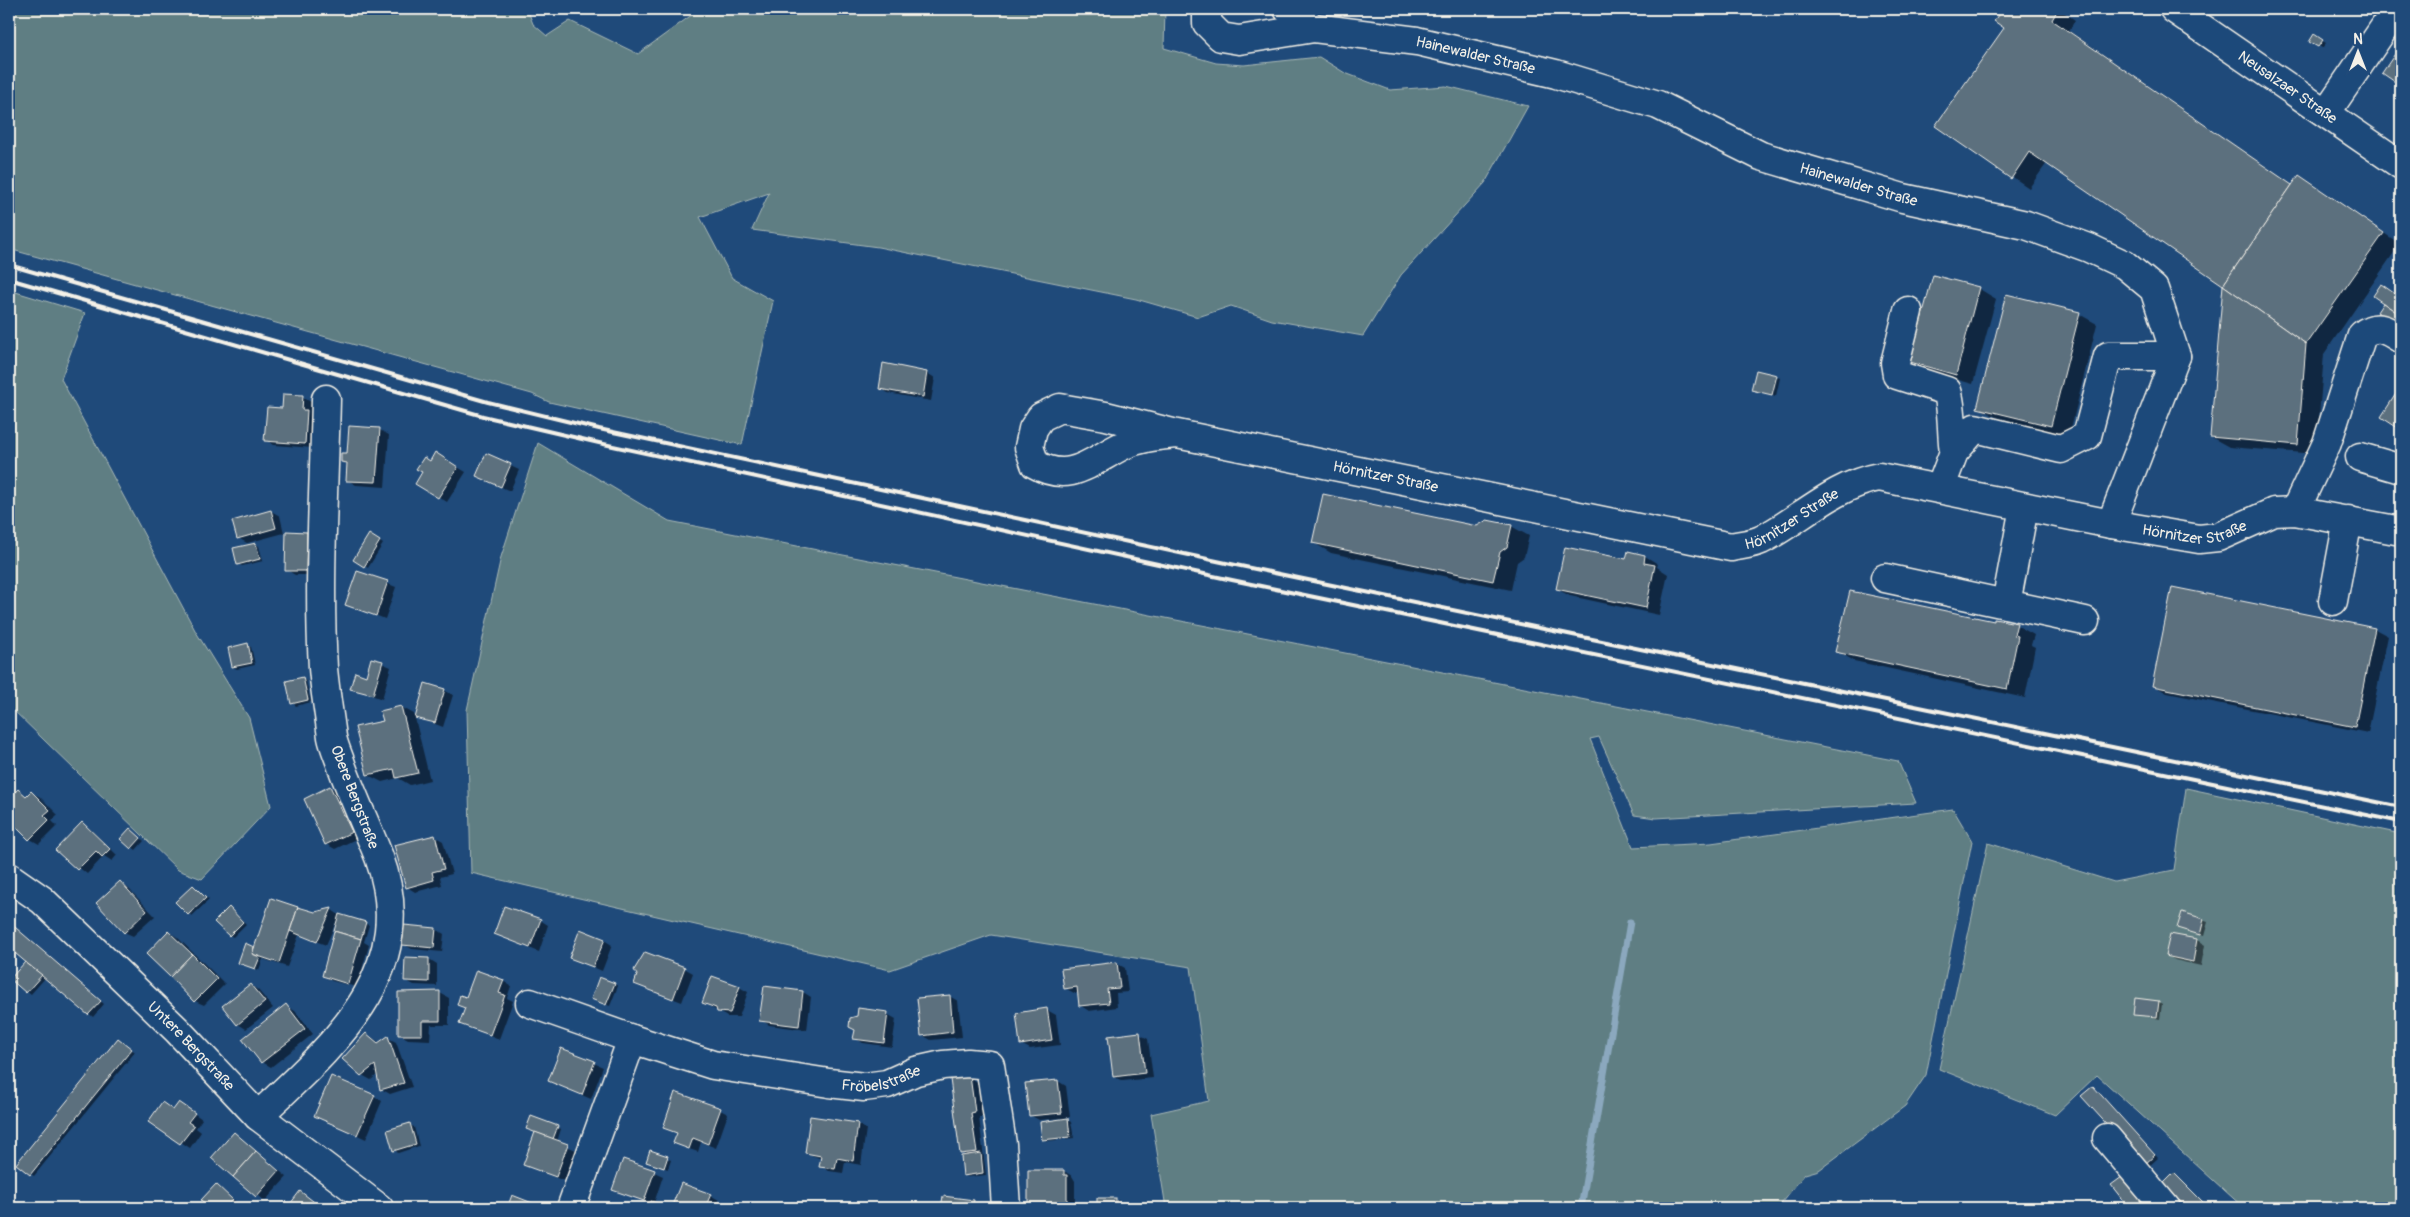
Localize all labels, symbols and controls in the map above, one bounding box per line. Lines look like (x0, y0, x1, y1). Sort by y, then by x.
north arrow (2332, 28, 2382, 78)
text: N (2353, 31, 2363, 48)
street label: Hainewalder Straße (1414, 32, 1538, 79)
street label: Neusalzaer Straße (2234, 47, 2341, 129)
street label: Hainewalder Straße (1797, 159, 1920, 211)
street label: Hörnitzer Straße (1331, 457, 1440, 497)
street label: Hörnitzer Straße (1743, 484, 1843, 554)
street label: Hörnitzer Straße (2141, 516, 2250, 549)
street label: Obere Bergstraße (326, 743, 383, 852)
street label: Untere Bergstraße (143, 998, 239, 1095)
street label: Fröbelstraße (840, 1061, 923, 1097)

